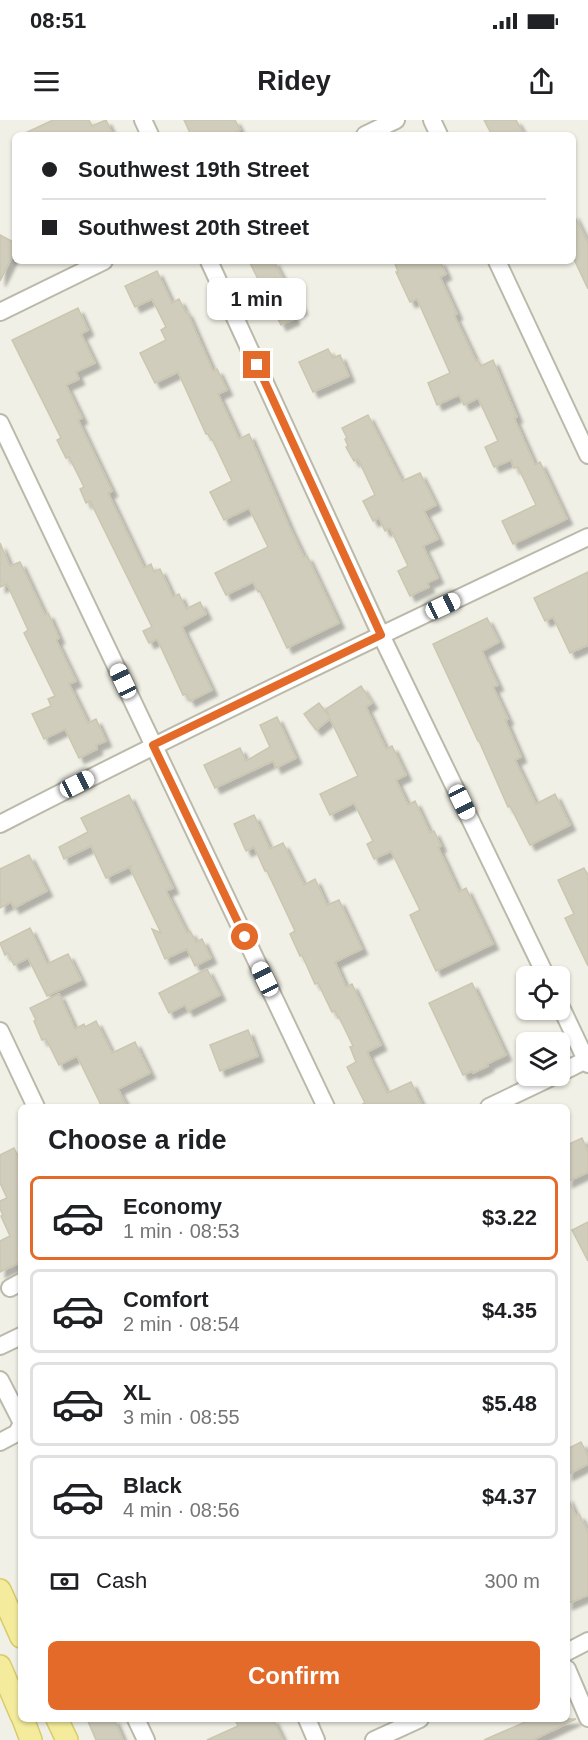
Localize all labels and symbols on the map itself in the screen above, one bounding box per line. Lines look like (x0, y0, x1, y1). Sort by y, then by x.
callout: 1 min (208, 278, 306, 320)
route end (243, 351, 270, 378)
car (423, 590, 463, 622)
car (107, 661, 139, 701)
car (57, 768, 97, 800)
car (446, 782, 478, 822)
route start (231, 923, 258, 950)
car (249, 959, 281, 999)

